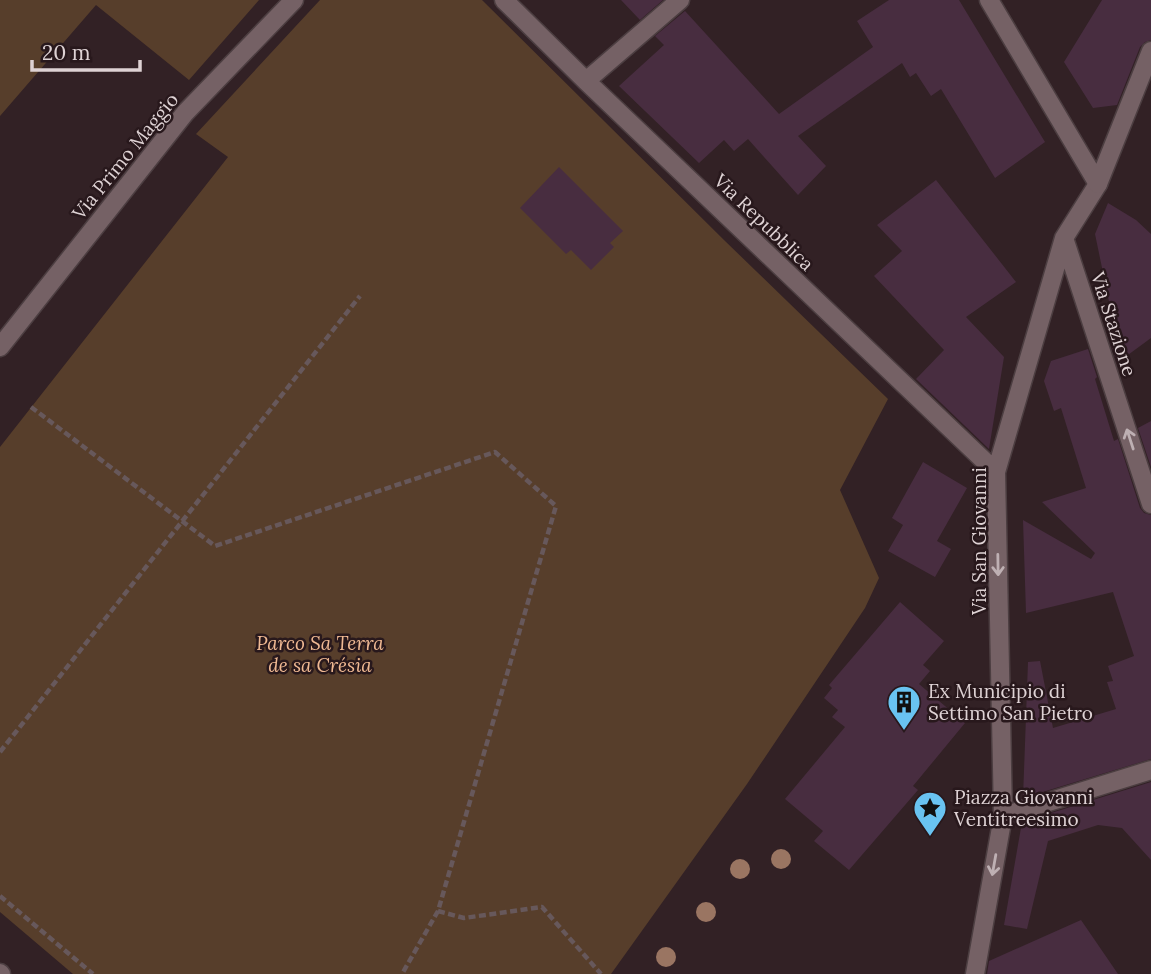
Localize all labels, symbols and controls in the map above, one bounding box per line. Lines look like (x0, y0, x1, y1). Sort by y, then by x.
scale bar (32, 28, 140, 72)
text: 20 m (42, 39, 91, 66)
street label: Via Primo Maggio (66, 88, 183, 225)
street label: Via Repubblica (708, 168, 819, 276)
street label: Via Stazione (1086, 268, 1142, 379)
one-way arrow (1123, 428, 1136, 450)
street label: Via San Giovanni (967, 467, 991, 616)
one-way arrow (991, 553, 1005, 576)
park label: Parco Sa Terra de sa Crésia (256, 631, 384, 677)
place label: Ex Municipio di Settimo San Pietro (928, 679, 1093, 725)
building icon: Ex Municipio di Settimo San Pietro (885, 683, 923, 732)
place label: Piazza Giovanni Ventitreesimo (953, 785, 1093, 831)
place icon: Piazza Giovanni Ventitreesimo (911, 789, 949, 838)
one-way arrow (987, 853, 1000, 876)

